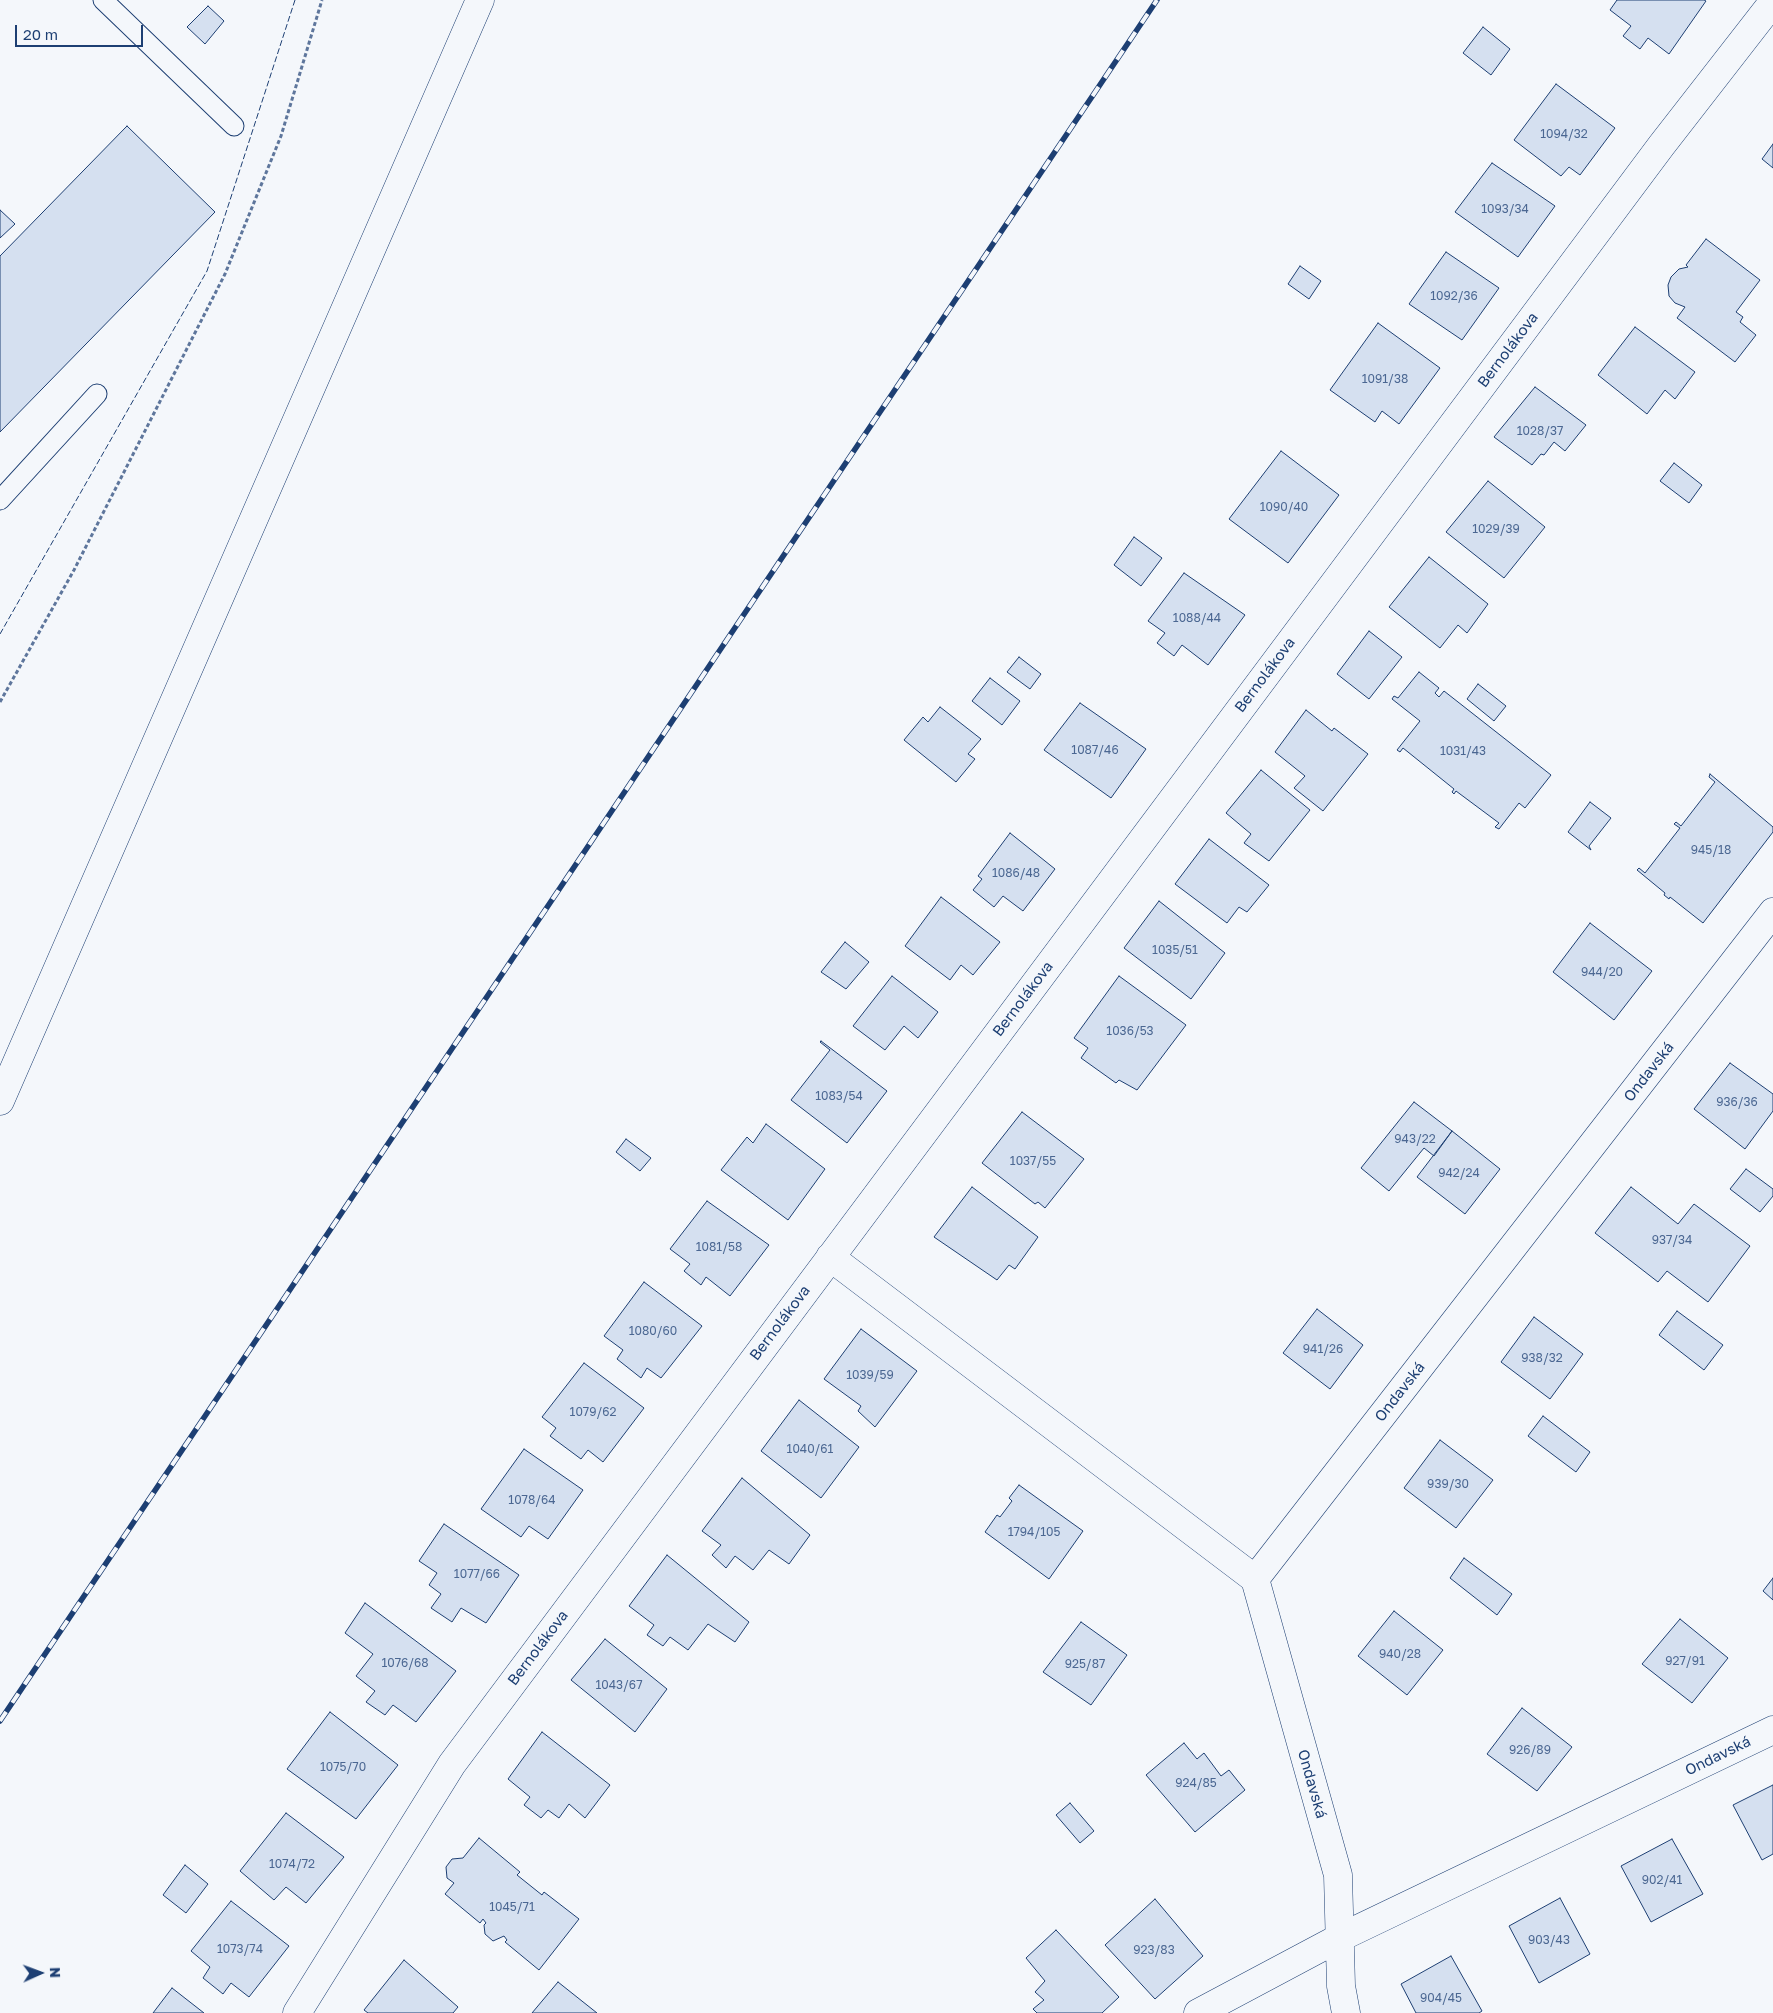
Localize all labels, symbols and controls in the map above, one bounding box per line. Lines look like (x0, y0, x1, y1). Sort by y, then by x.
scale bar (18, 15, 145, 47)
text: 20 m (23, 25, 58, 43)
house number: 1094/32 (1540, 127, 1588, 141)
house number: 1093/34 (1481, 202, 1529, 216)
house number: 1092/36 (1430, 289, 1478, 303)
street label: Bernolákova (1474, 309, 1542, 391)
house number: 1091/38 (1362, 372, 1408, 386)
house number: 1028/37 (1517, 424, 1563, 438)
house number: 1090/40 (1260, 500, 1308, 514)
house number: 1029/39 (1472, 522, 1520, 536)
house number: 1088/44 (1173, 611, 1221, 625)
street label: Bernolákova (1231, 634, 1299, 716)
house number: 1087/46 (1071, 743, 1119, 757)
house number: 1031/43 (1440, 744, 1486, 758)
house number: 945/18 (1691, 843, 1731, 857)
house number: 1086/48 (992, 866, 1040, 880)
house number: 1035/51 (1152, 943, 1198, 957)
street label: Bernolákova (989, 958, 1057, 1040)
house number: 944/20 (1581, 965, 1623, 979)
house number: 1036/53 (1106, 1024, 1154, 1038)
street label: Ondavská (1620, 1039, 1678, 1105)
house number: 1083/54 (815, 1089, 863, 1103)
house number: 936/36 (1716, 1095, 1758, 1109)
house number: 943/22 (1394, 1132, 1436, 1146)
house number: 1037/55 (1010, 1154, 1056, 1168)
house number: 942/24 (1438, 1166, 1480, 1180)
house number: 937/34 (1652, 1233, 1692, 1247)
house number: 1081/58 (696, 1240, 742, 1254)
street label: Bernolákova (746, 1282, 814, 1364)
house number: 1080/60 (629, 1324, 677, 1338)
house number: 941/26 (1303, 1342, 1343, 1356)
house number: 938/32 (1521, 1351, 1563, 1365)
street label: Ondavská (1371, 1359, 1429, 1425)
house number: 1039/59 (846, 1368, 894, 1382)
house number: 1079/62 (570, 1405, 616, 1419)
house number: 1040/61 (787, 1442, 833, 1456)
house number: 939/30 (1427, 1477, 1469, 1491)
house number: 1078/64 (508, 1493, 556, 1507)
house number: 1794/105 (1008, 1525, 1060, 1539)
house number: 1077/66 (454, 1567, 500, 1581)
street label: Bernolákova (504, 1607, 572, 1689)
house number: 940/28 (1379, 1647, 1421, 1661)
house number: 927/91 (1665, 1654, 1705, 1668)
house number: 1076/68 (381, 1656, 429, 1670)
house number: 925/87 (1065, 1657, 1105, 1671)
house number: 1043/67 (596, 1678, 642, 1692)
street label: Ondavská (1682, 1732, 1754, 1780)
house number: 926/89 (1509, 1743, 1551, 1757)
street label: Ondavská (1294, 1747, 1330, 1821)
house number: 1075/70 (320, 1760, 366, 1774)
house number: 924/85 (1175, 1776, 1217, 1790)
house number: 1074/72 (269, 1857, 315, 1871)
house number: 902/41 (1642, 1873, 1682, 1887)
house number: 1045/71 (489, 1900, 535, 1914)
house number: 903/43 (1528, 1933, 1570, 1947)
house number: 1073/74 (217, 1942, 263, 1956)
house number: 923/83 (1133, 1943, 1175, 1957)
north arrow (15, 1948, 65, 1998)
text: N (47, 1967, 64, 1978)
house number: 904/45 (1420, 1991, 1462, 2005)

